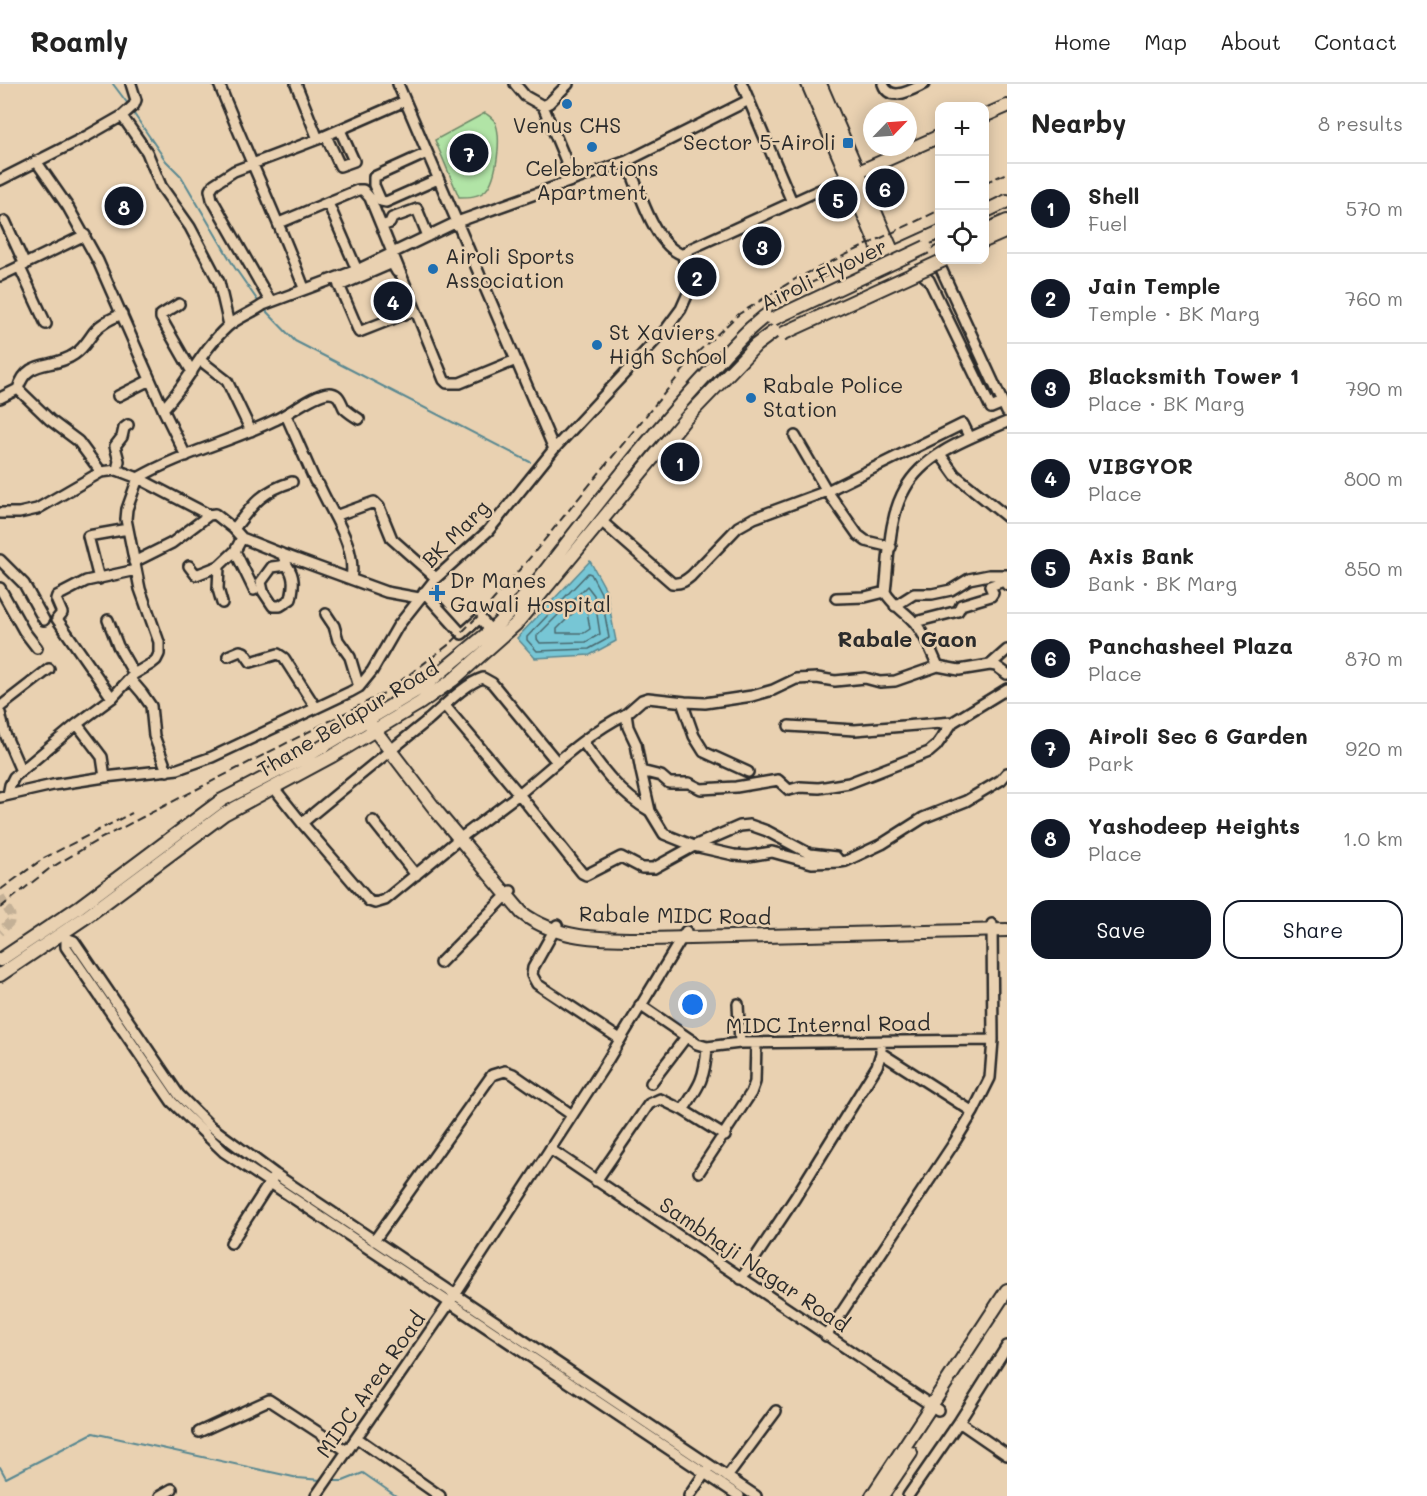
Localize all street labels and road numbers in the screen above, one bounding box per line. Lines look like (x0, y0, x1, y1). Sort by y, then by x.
street label: Airoli Flyover (756, 231, 891, 316)
street label: BK Marg (415, 493, 495, 573)
street label: Thane Belapur Road (252, 653, 443, 782)
street label: Rabale MIDC Road (579, 899, 771, 930)
street label: MIDC Internal Road (725, 1008, 931, 1039)
street label: Sambhaji Nagar Road (655, 1190, 855, 1337)
street label: MIDC Area Road (309, 1306, 430, 1462)

